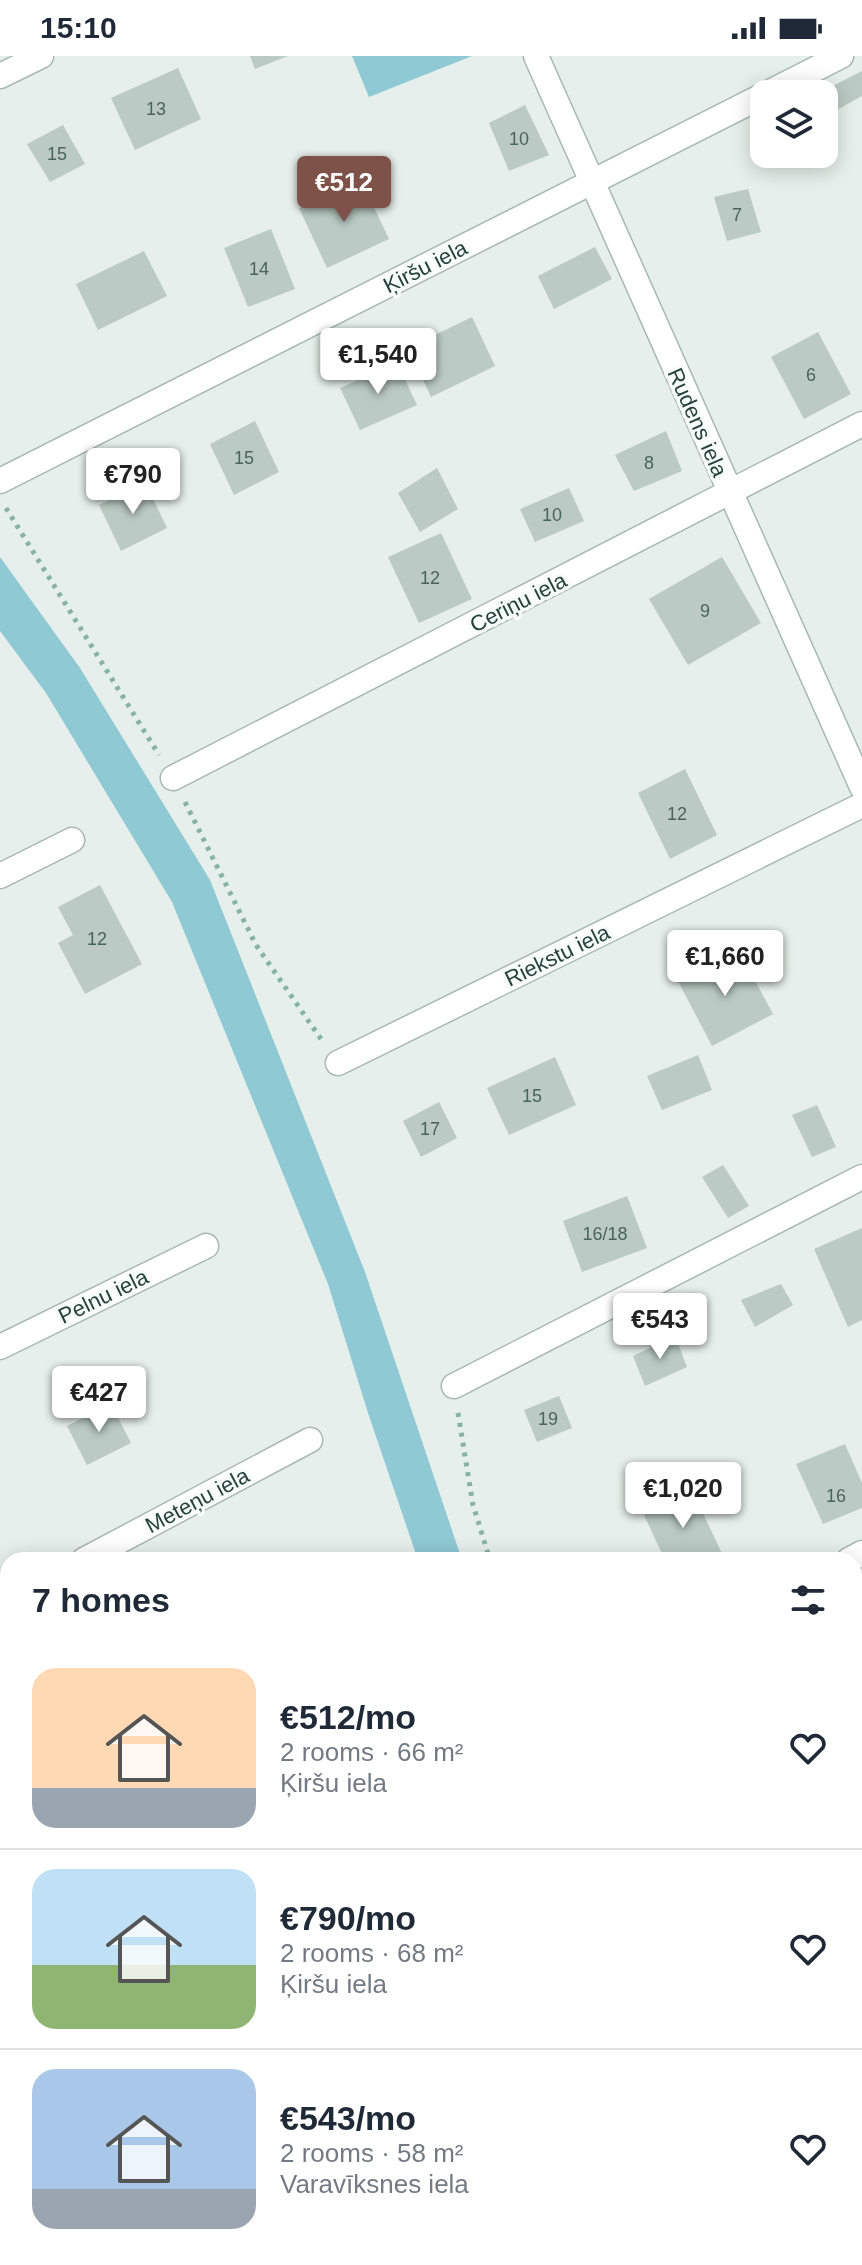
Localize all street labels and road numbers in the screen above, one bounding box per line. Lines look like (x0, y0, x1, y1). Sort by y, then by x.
street label: Ķiršu iela (379, 234, 472, 298)
street label: Rudens iela (662, 364, 733, 481)
street label: Ceriņu iela (466, 567, 571, 637)
street label: Riekstu iela (501, 919, 614, 992)
street label: Pelnu iela (54, 1264, 153, 1329)
street label: Meteņu iela (141, 1462, 254, 1538)

